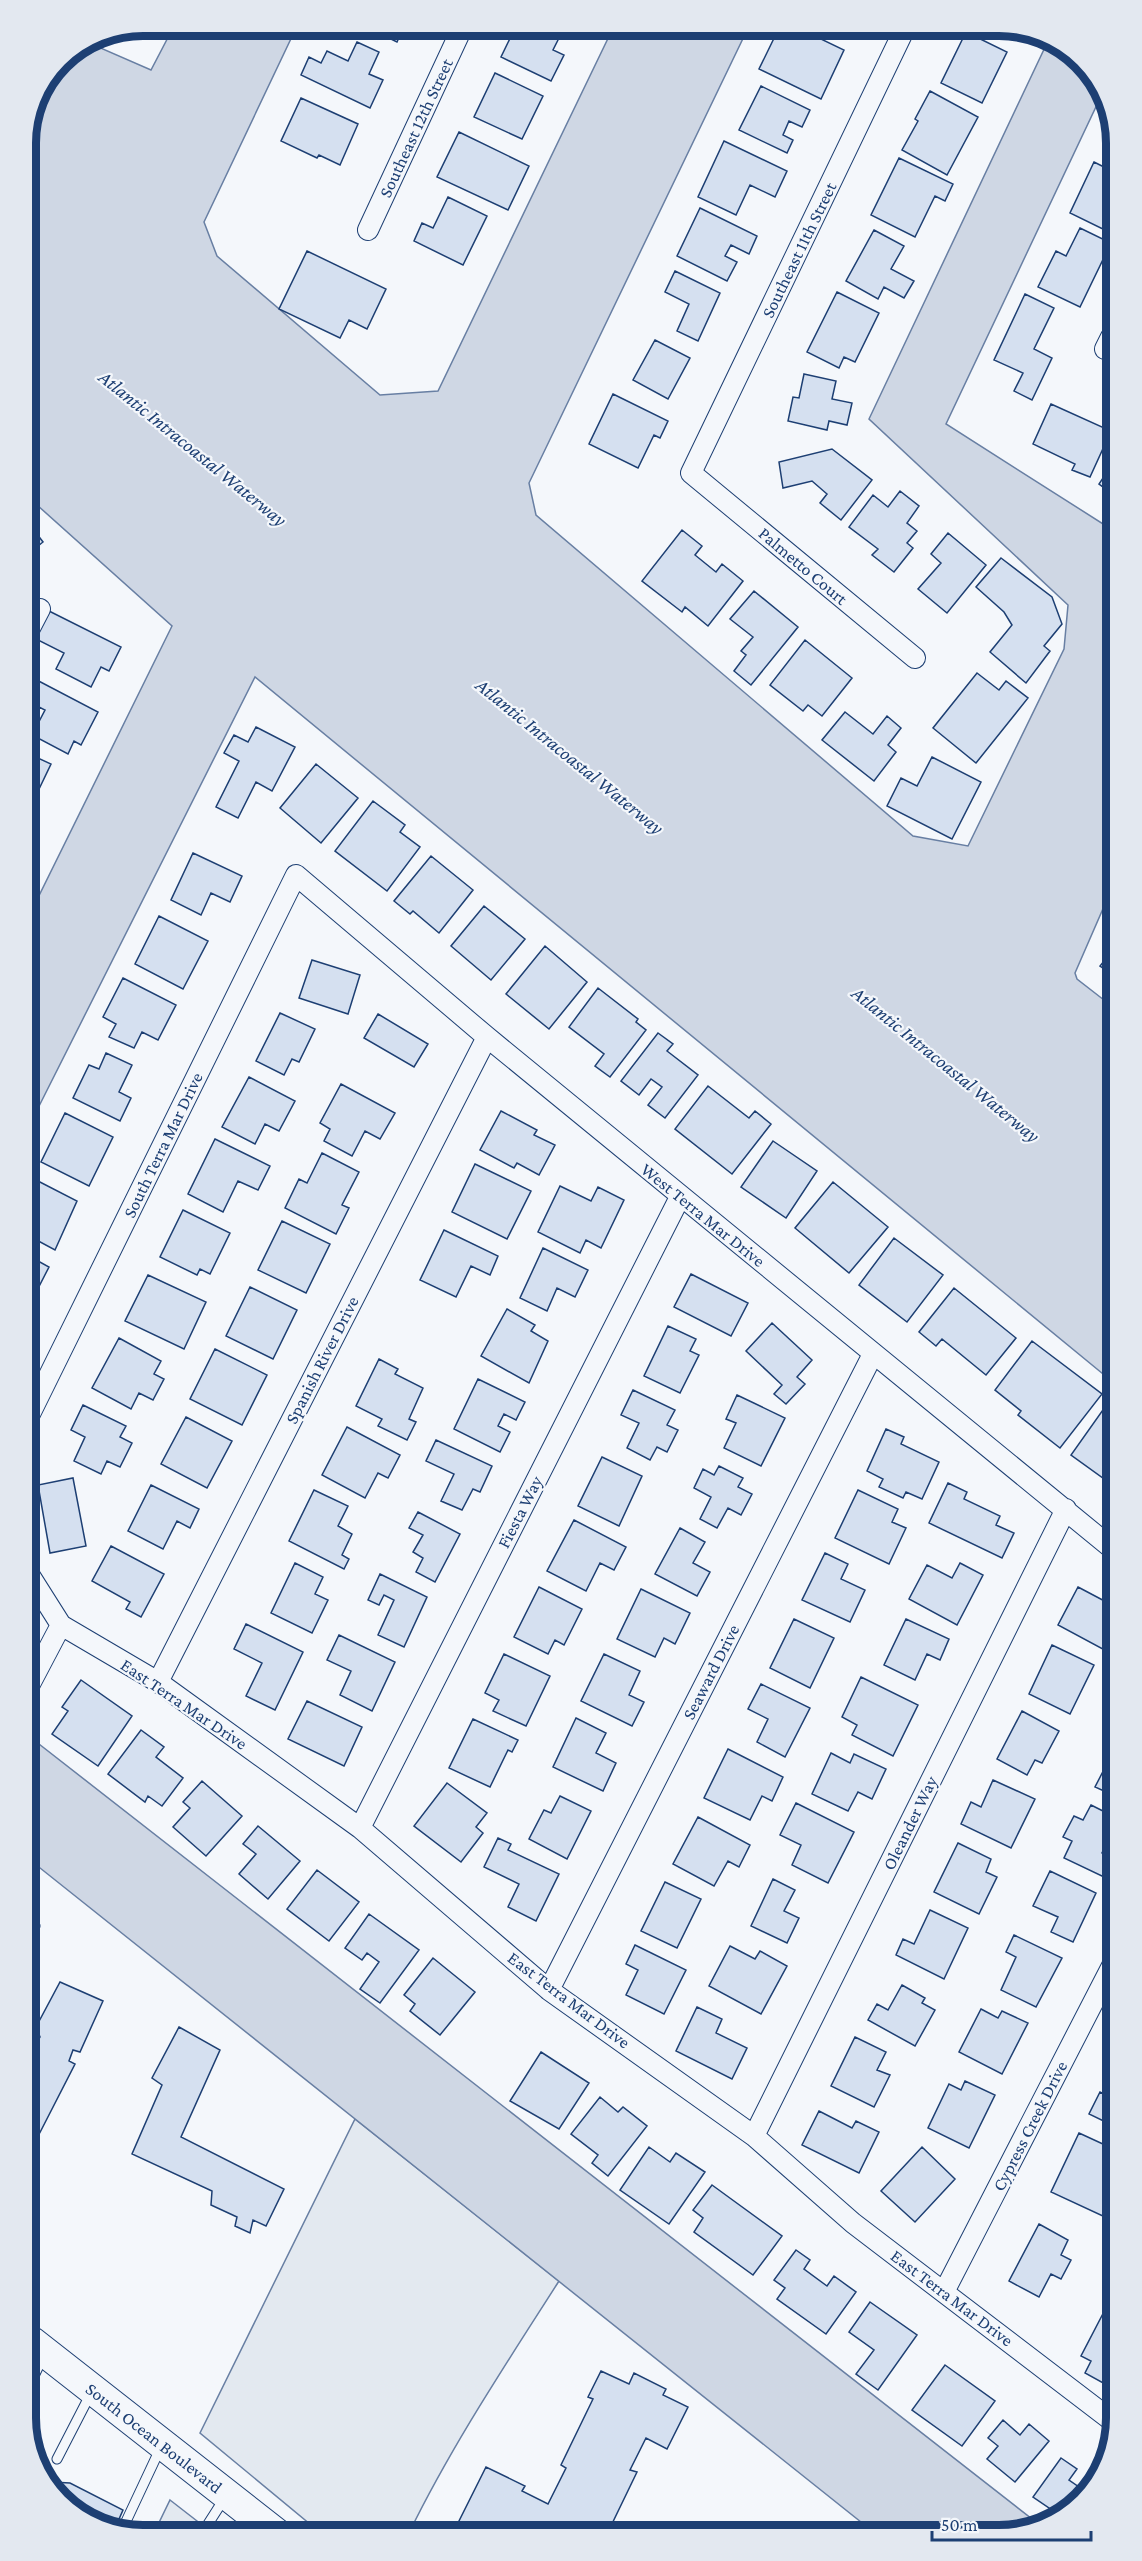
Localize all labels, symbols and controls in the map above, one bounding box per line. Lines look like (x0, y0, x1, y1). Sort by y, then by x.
street label: Southeast 12th Street (375, 54, 457, 201)
street label: Southeast 11th Street (758, 178, 841, 321)
water label: Atlantic Intracoastal Waterway (93, 365, 291, 531)
street label: Palmetto Court (755, 523, 852, 610)
water label: Atlantic Intracoastal Waterway (470, 673, 668, 839)
water label: Atlantic Intracoastal Waterway (846, 981, 1044, 1147)
street label: South Terra Mar Drive (119, 1069, 207, 1221)
street label: West Terra Mar Drive (637, 1159, 769, 1271)
street label: Spanish River Drive (281, 1293, 363, 1427)
street label: Fiesta Way (493, 1472, 547, 1551)
street label: Seaward Drive (678, 1621, 744, 1723)
street label: East Terra Mar Drive (117, 1654, 251, 1754)
street label: Oleander Way (879, 1772, 942, 1873)
street label: East Terra Mar Drive (504, 1948, 634, 2053)
street label: Cypress Creek Drive (989, 2058, 1071, 2194)
street label: East Terra Mar Drive (887, 2246, 1017, 2351)
street label: South Ocean Boulevard (82, 2379, 227, 2498)
scale bar (932, 2504, 1091, 2542)
text: 50 m (941, 2515, 978, 2535)

